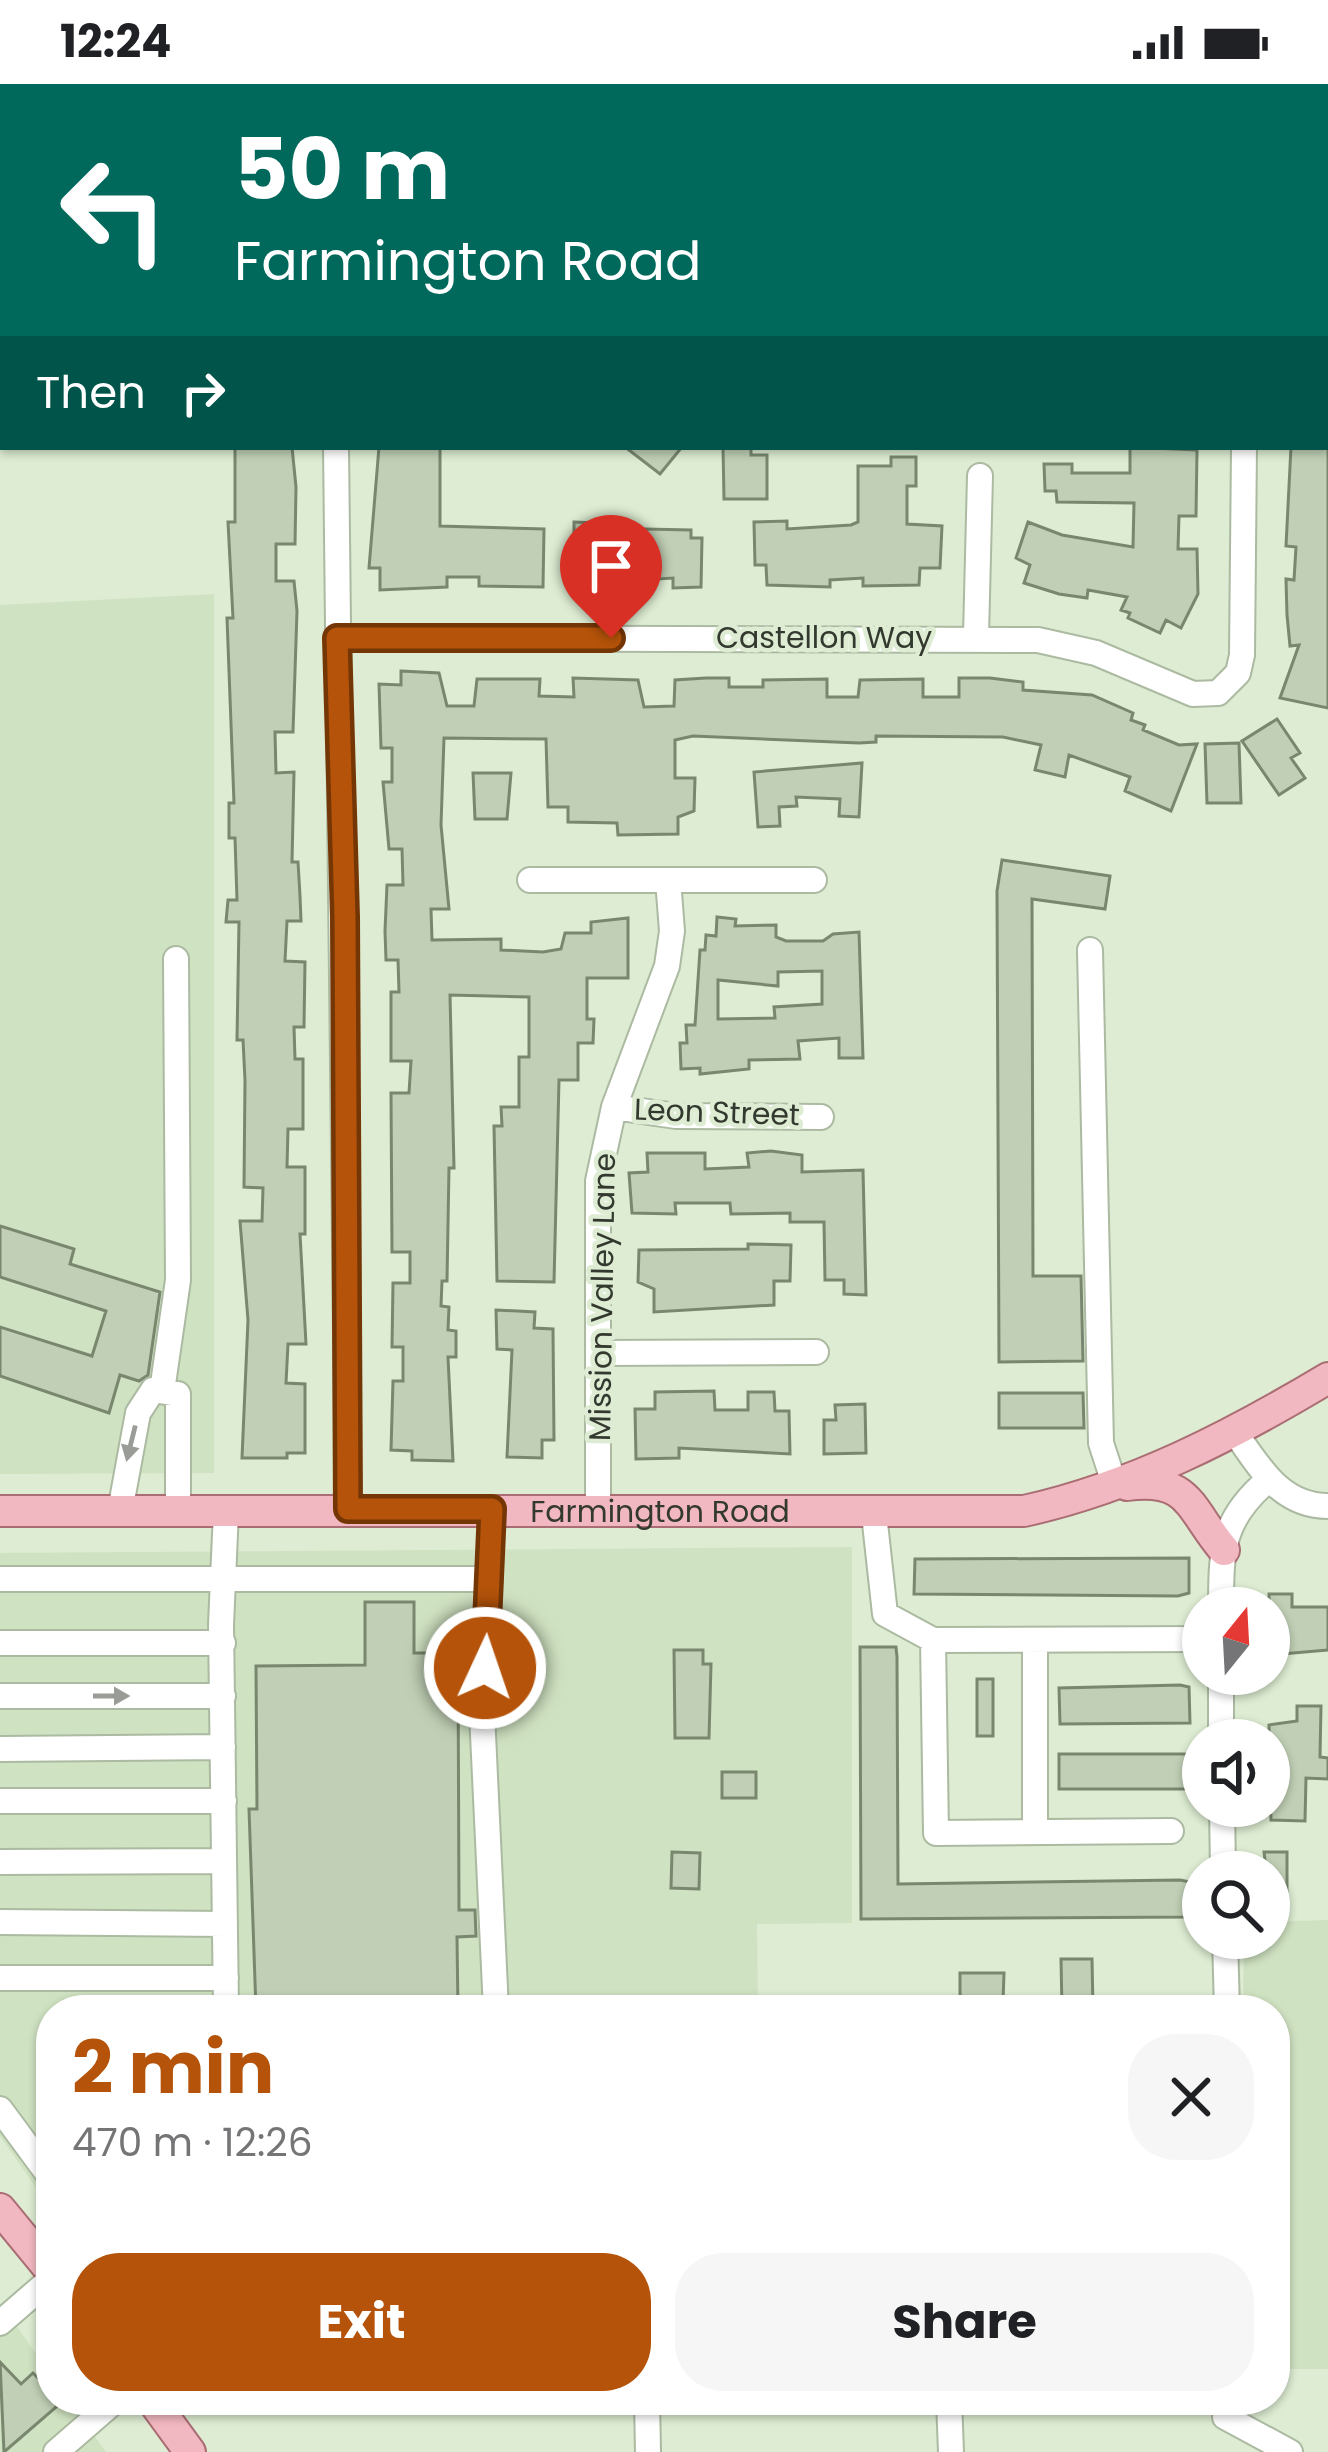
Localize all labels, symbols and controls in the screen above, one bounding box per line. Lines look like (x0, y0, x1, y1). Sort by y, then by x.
text: 12:24 (60, 10, 172, 73)
text: 50 m (234, 111, 450, 228)
icon: left (36, 132, 192, 288)
text: Farmington Road (234, 223, 701, 299)
icon: right (170, 360, 236, 426)
text: Then (36, 361, 146, 424)
pin (560, 515, 662, 638)
icon: arrive (578, 533, 644, 599)
street label: Castellon Way (716, 616, 932, 659)
street label: Leon Street (633, 1088, 801, 1136)
street label: Mission Valley Lane (578, 1153, 626, 1441)
one-way arrow (121, 1425, 140, 1462)
street label: Farmington Road (530, 1490, 790, 1533)
north arrow (1182, 1587, 1290, 1695)
map controls (1182, 1587, 1290, 1959)
position arrow (422, 1605, 548, 1731)
one-way arrow (93, 1686, 131, 1706)
button: sound (1182, 1719, 1290, 1827)
button: search (1182, 1851, 1290, 1959)
text: 2 min (72, 2017, 274, 2118)
button: close (1128, 2034, 1254, 2160)
text: 470 m · 12:26 (72, 2115, 312, 2170)
button: Exit (72, 2253, 651, 2391)
button: Share (675, 2253, 1254, 2391)

